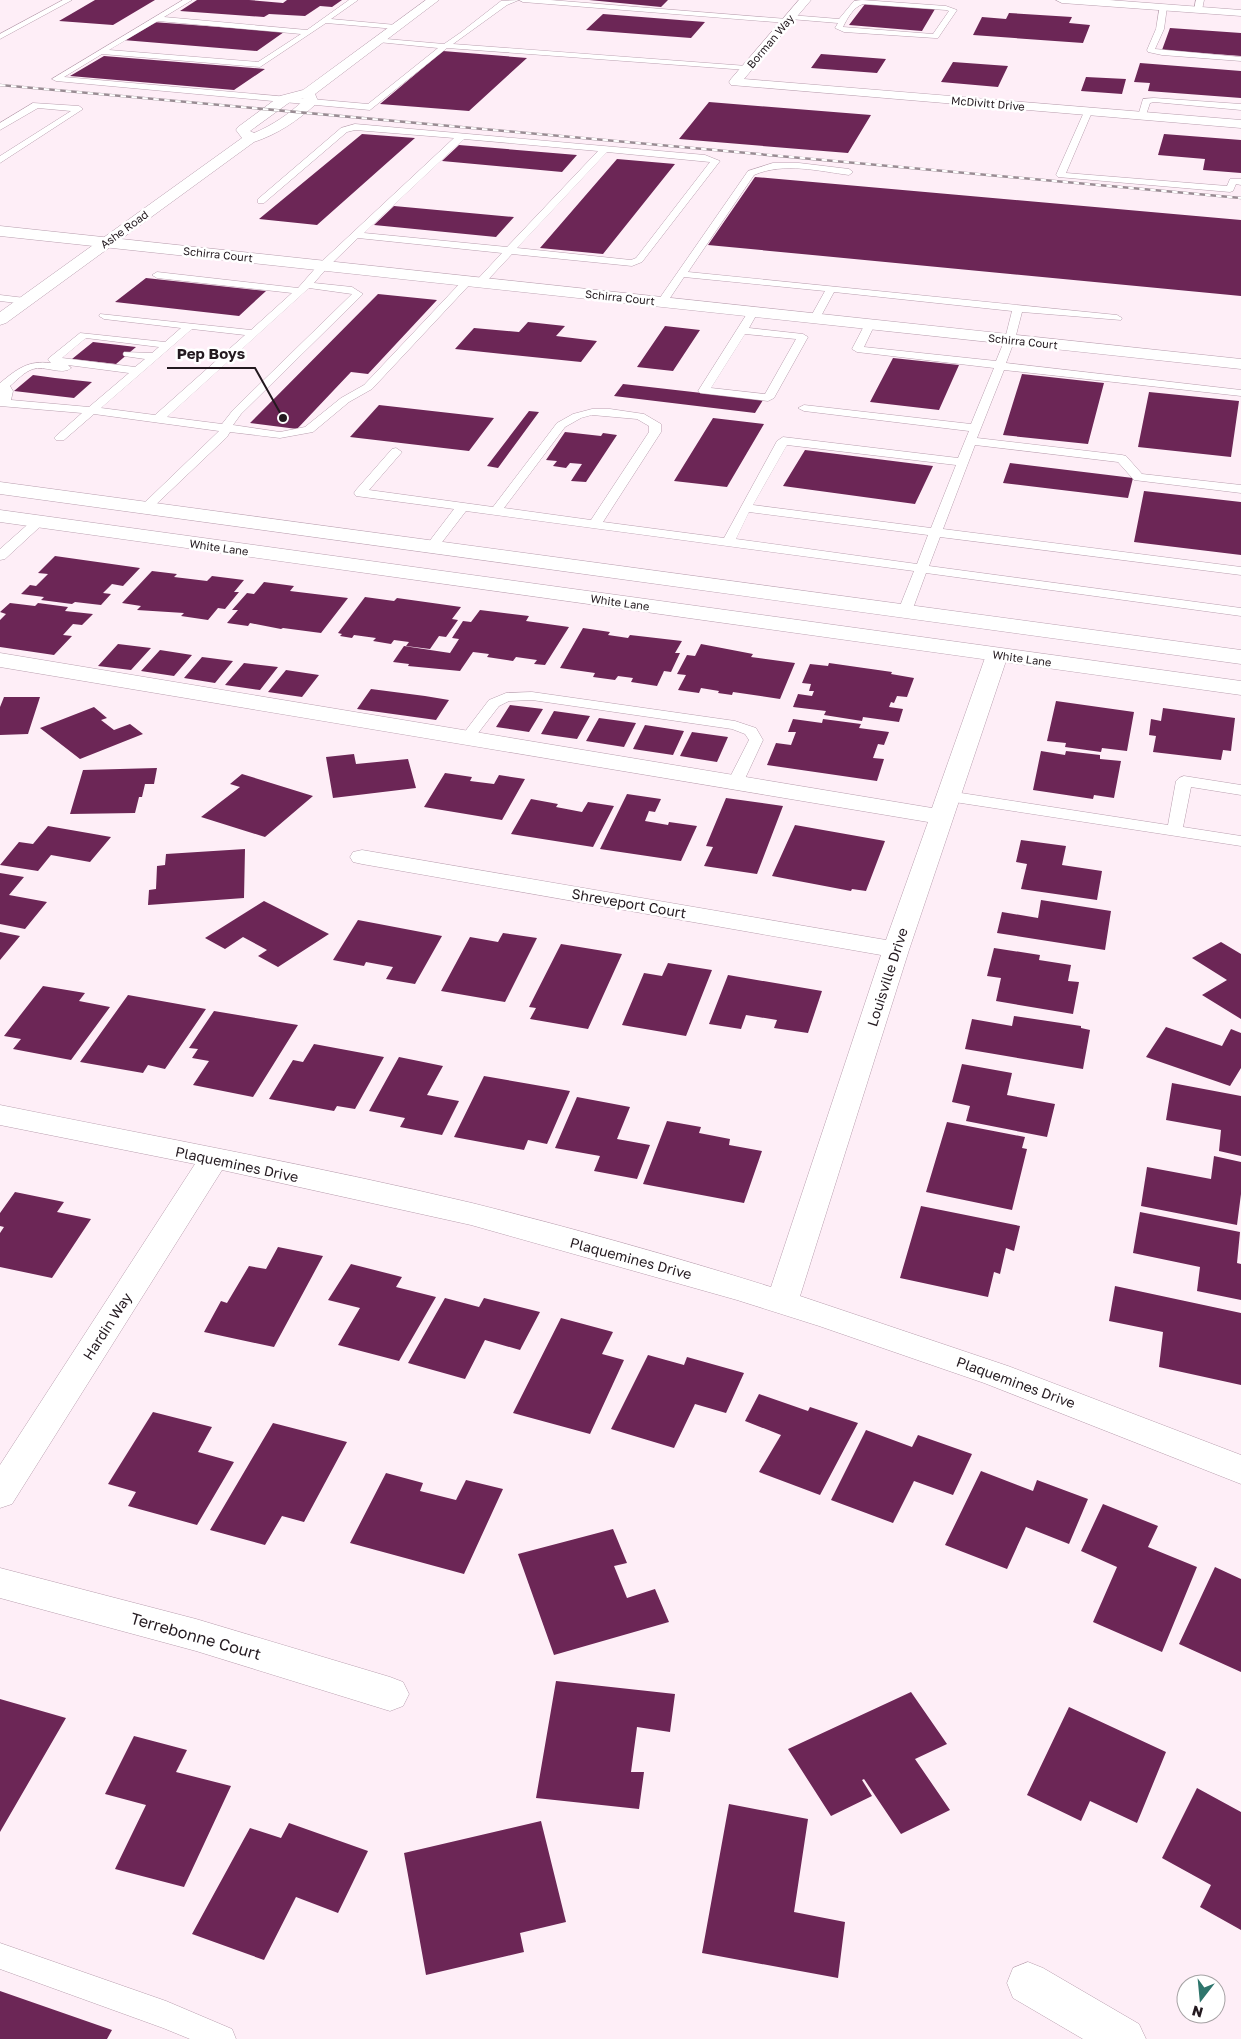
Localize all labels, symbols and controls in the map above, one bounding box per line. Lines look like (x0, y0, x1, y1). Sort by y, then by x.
street label: Borman Way (744, 12, 796, 70)
street label: McDivitt Drive (951, 93, 1025, 113)
street label: Ashe Road (98, 207, 150, 251)
street label: Schirra Court (183, 244, 253, 264)
street label: Schirra Court (585, 287, 655, 307)
street label: Schirra Court (988, 331, 1058, 351)
callout: Pep Boys (167, 338, 255, 368)
text: Pep Boys (177, 344, 245, 362)
street label: White Lane (189, 536, 249, 558)
street label: White Lane (590, 591, 650, 613)
street label: White Lane (992, 647, 1052, 669)
street label: Shreveport Court (570, 885, 688, 921)
street label: Louisville Drive (863, 926, 911, 1028)
street label: Plaquemines Drive (174, 1143, 300, 1185)
street label: Plaquemines Drive (568, 1234, 694, 1282)
street label: Hardin Way (79, 1289, 135, 1363)
street label: Plaquemines Drive (954, 1353, 1078, 1411)
street label: Terrebonne Court (128, 1608, 264, 1664)
north arrow (1176, 1974, 1226, 2024)
text: N (1190, 2002, 1205, 2022)

